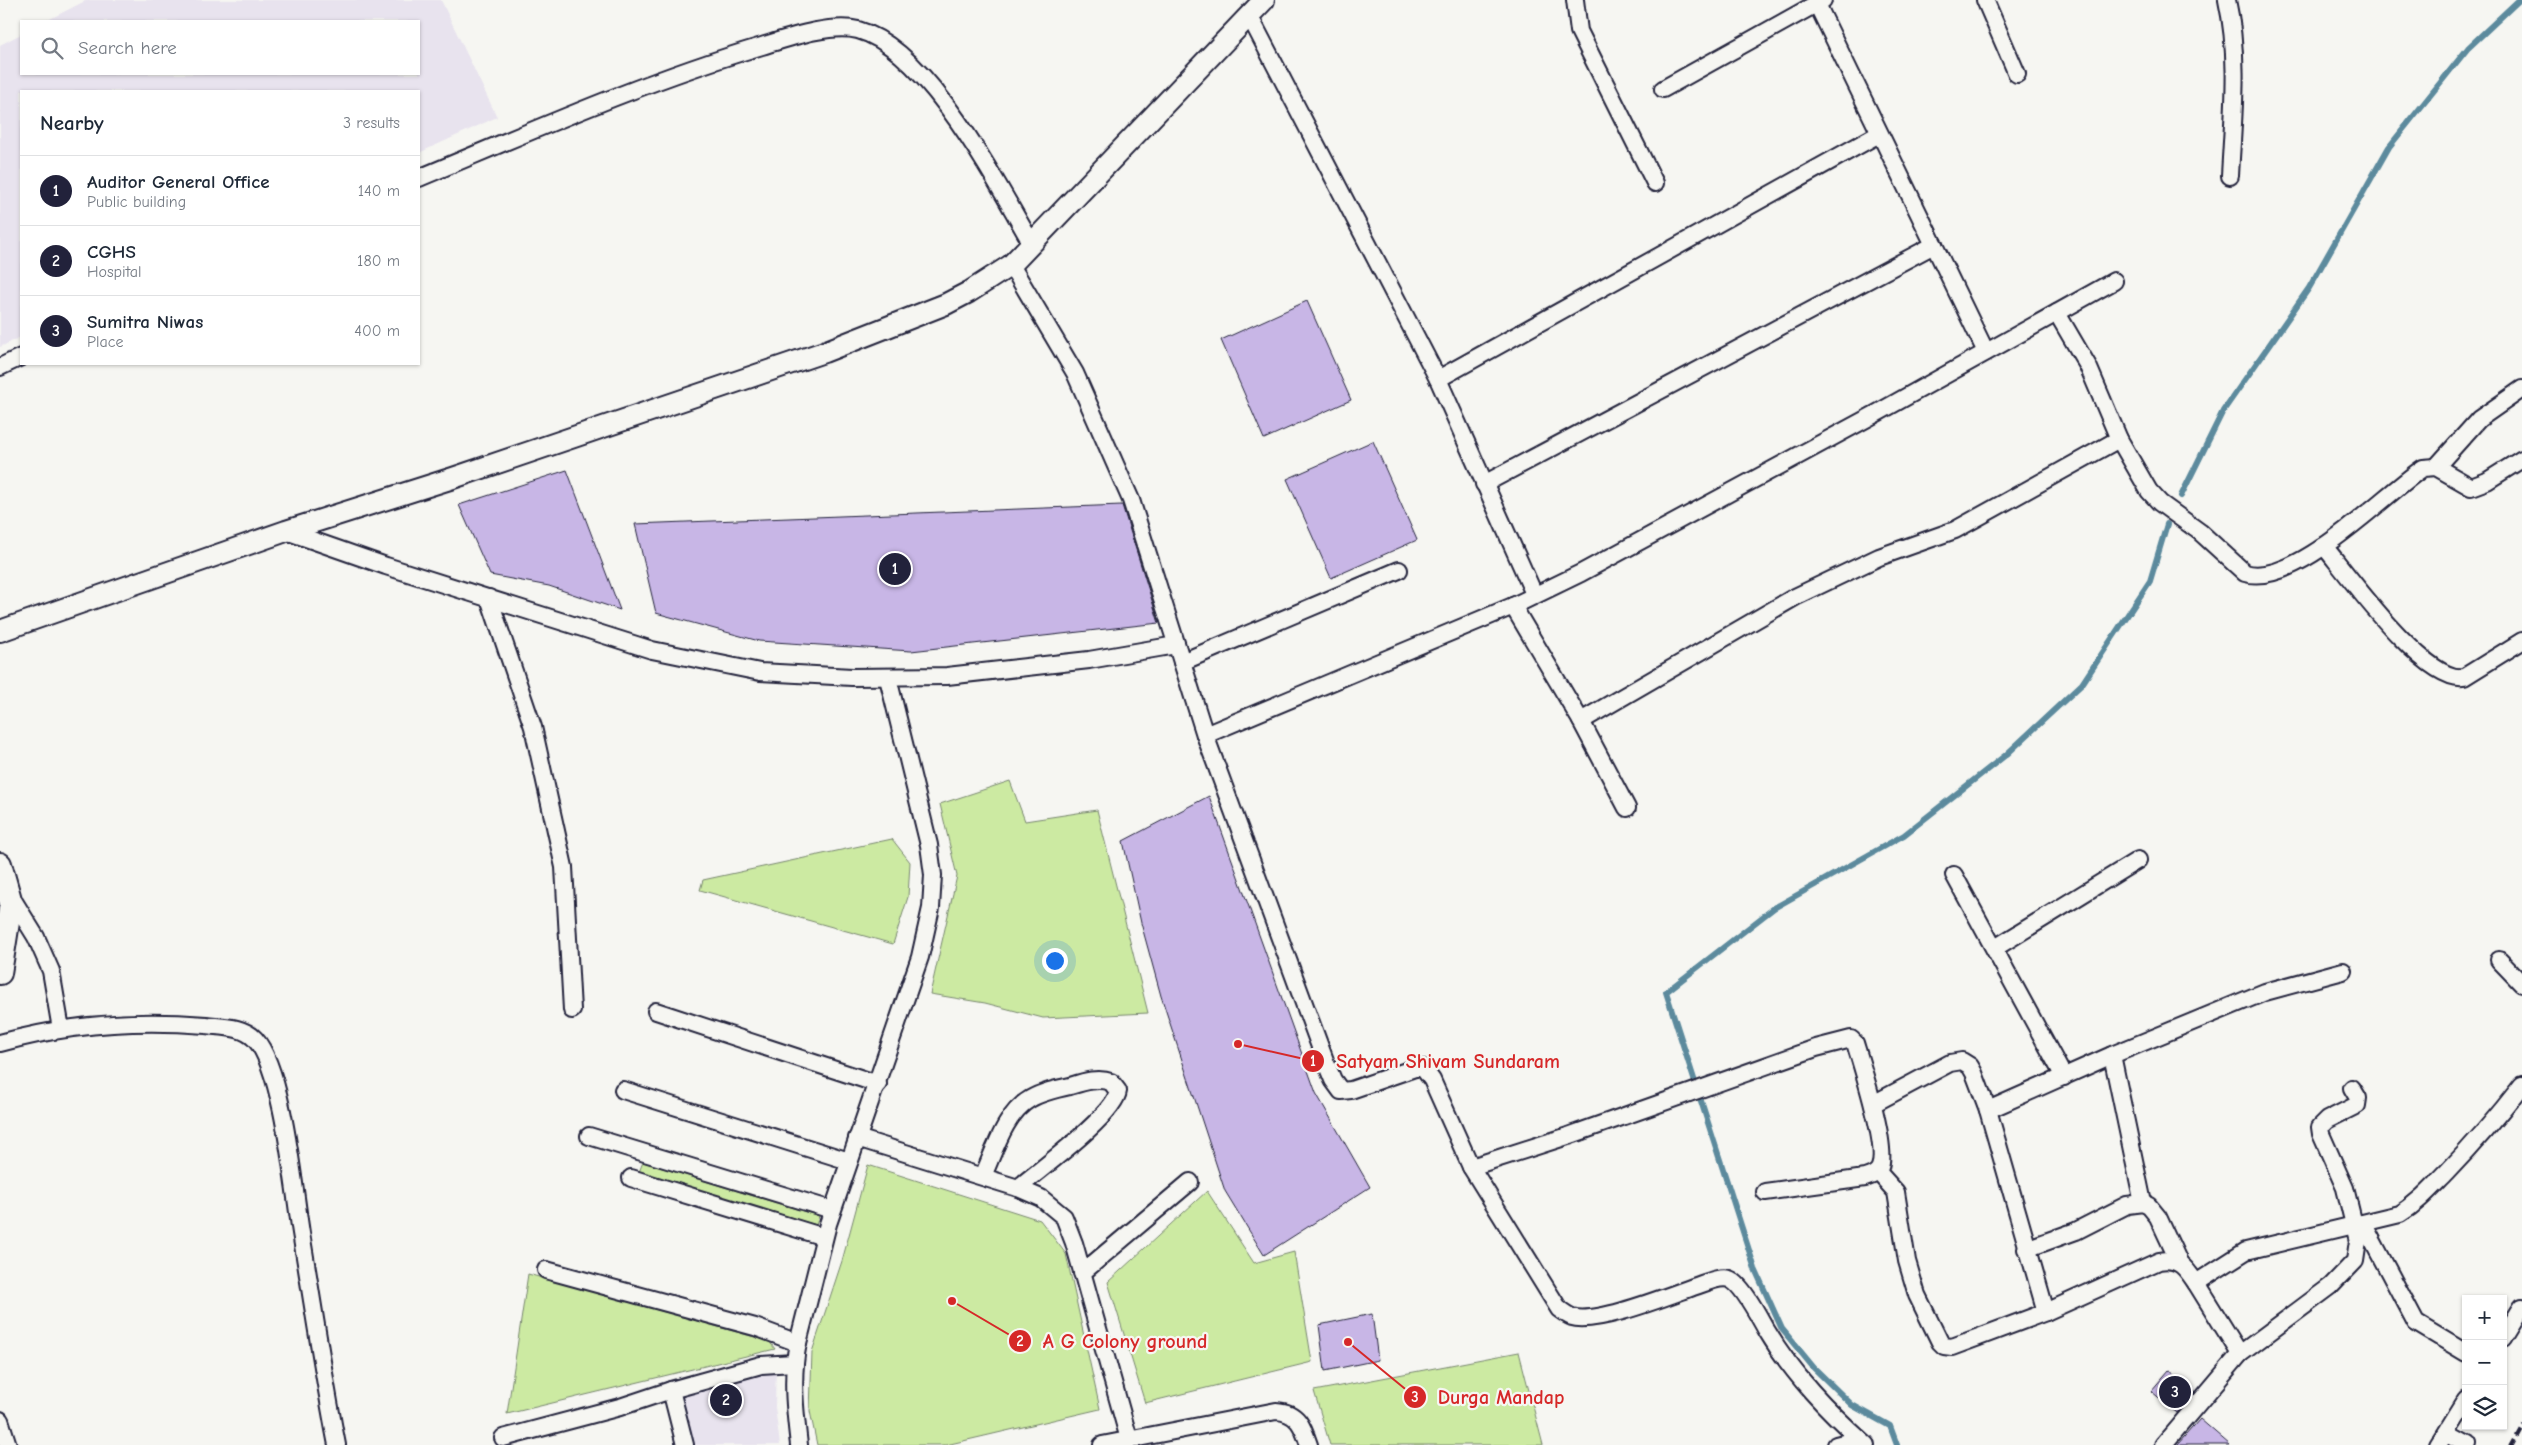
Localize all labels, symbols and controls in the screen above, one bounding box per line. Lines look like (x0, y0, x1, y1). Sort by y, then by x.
search box (20, 20, 420, 75)
icon: search (38, 34, 66, 62)
text: Search here (78, 37, 177, 59)
text: Nearby (40, 111, 104, 135)
text: 3 results (343, 114, 400, 132)
text: Auditor General Office (87, 171, 269, 193)
text: 1 (53, 182, 59, 200)
text: 140 m (358, 182, 400, 200)
text: Public building (87, 193, 186, 211)
text: CGHS (87, 241, 136, 263)
text: 2 (52, 252, 60, 270)
text: 180 m (357, 252, 400, 270)
text: Hospital (87, 263, 142, 281)
text: Sumitra Niwas (87, 311, 203, 333)
text: 3 (52, 322, 60, 340)
text: 400 m (354, 322, 400, 340)
text: Place (87, 333, 123, 351)
pin: 1 (879, 550, 911, 588)
your location (1042, 948, 1068, 974)
callout: Satyam Shivam Sundaram (1301, 1044, 1570, 1079)
text: Satyam Shivam Sundaram (1336, 1050, 1560, 1073)
text: 1 (1310, 1052, 1316, 1070)
map controls (2462, 1295, 2507, 1430)
button: + (2462, 1295, 2507, 1340)
callout: A G Colony ground (1008, 1324, 1217, 1359)
text: A G Colony ground (1043, 1330, 1207, 1353)
text: 2 (1016, 1332, 1024, 1350)
button: − (2462, 1340, 2507, 1385)
pin: 3 (2159, 1373, 2191, 1411)
callout: Durga Mandap (1402, 1379, 1574, 1414)
pin: 2 (710, 1381, 742, 1419)
button: layers (2462, 1385, 2507, 1430)
text: Durga Mandap (1438, 1386, 1564, 1409)
text: 3 (1411, 1388, 1419, 1406)

